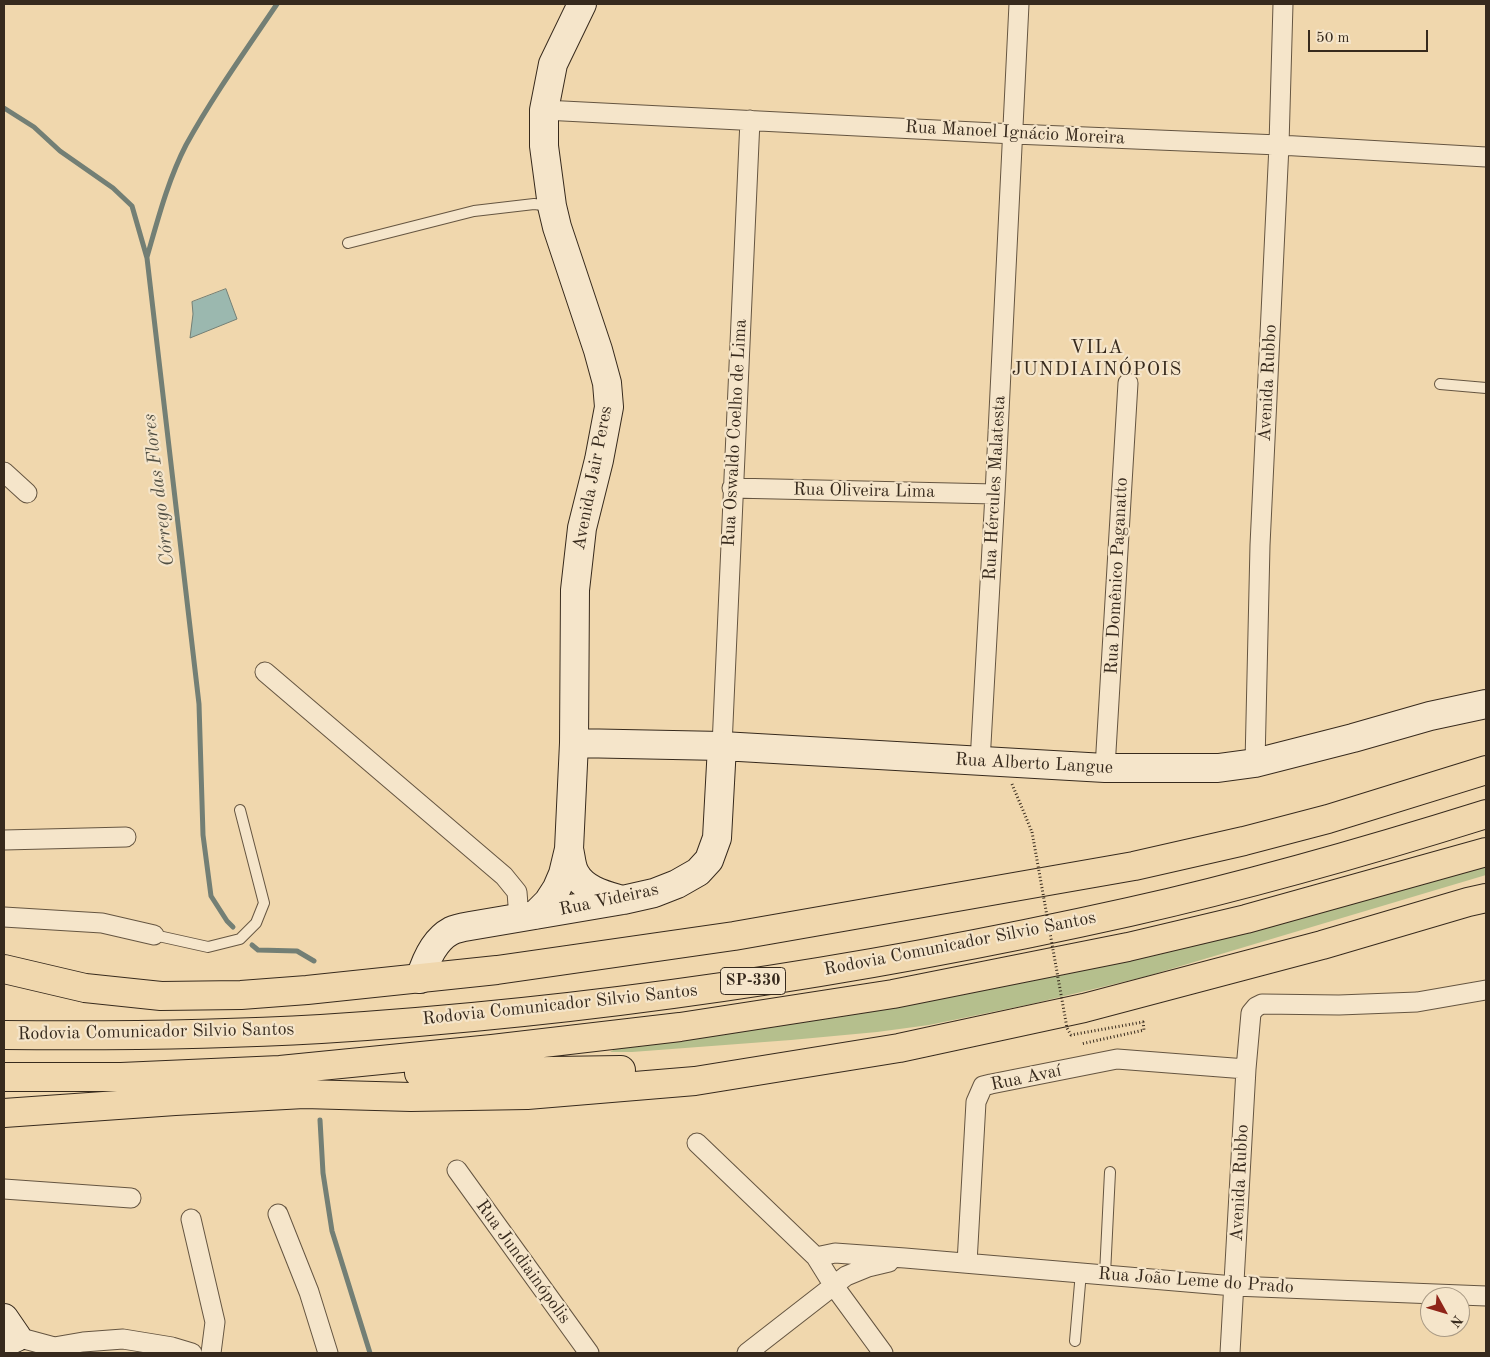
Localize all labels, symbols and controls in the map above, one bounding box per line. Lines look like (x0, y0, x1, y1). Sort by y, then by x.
scale bar (1310, 20, 1430, 52)
text: 50 m (1316, 31, 1350, 46)
street label: Rua Manoel Ignácio Moreira (905, 116, 1125, 150)
street label: Rua Oswaldo Coelho de Lima (718, 319, 752, 547)
street label: Avenida Rubbo (1254, 324, 1282, 442)
district label: VILA JUNDIAINÓPOIS (1010, 337, 1184, 381)
street label: Rua Hércules Malatesta (979, 395, 1011, 581)
street label: Avenida Jair Peres (568, 404, 618, 552)
water label: Córrego das Flores (138, 412, 180, 568)
street label: Rua Domênico Paganatto (1101, 477, 1133, 675)
street label: Rua Oliveira Lima (793, 479, 935, 503)
street label: Rua Alberto Langue (954, 749, 1114, 779)
street label: Rua Videiras (557, 879, 661, 921)
street label: Rodovia Comunicador Silvio Santos (822, 907, 1098, 981)
road number: SP-330 (720, 968, 786, 994)
street label: Rodovia Comunicador Silvio Santos (421, 980, 699, 1030)
street label: Rodovia Comunicador Silvio Santos (17, 1019, 295, 1045)
street label: Rua Avaí (989, 1060, 1063, 1096)
street label: Avenida Rubbo (1226, 1124, 1254, 1242)
street label: Rua Jundiainópolis (471, 1196, 575, 1328)
street label: Rua João Leme do Prado (1097, 1263, 1295, 1299)
north arrow (1420, 1287, 1470, 1337)
text: N (1447, 1312, 1465, 1329)

